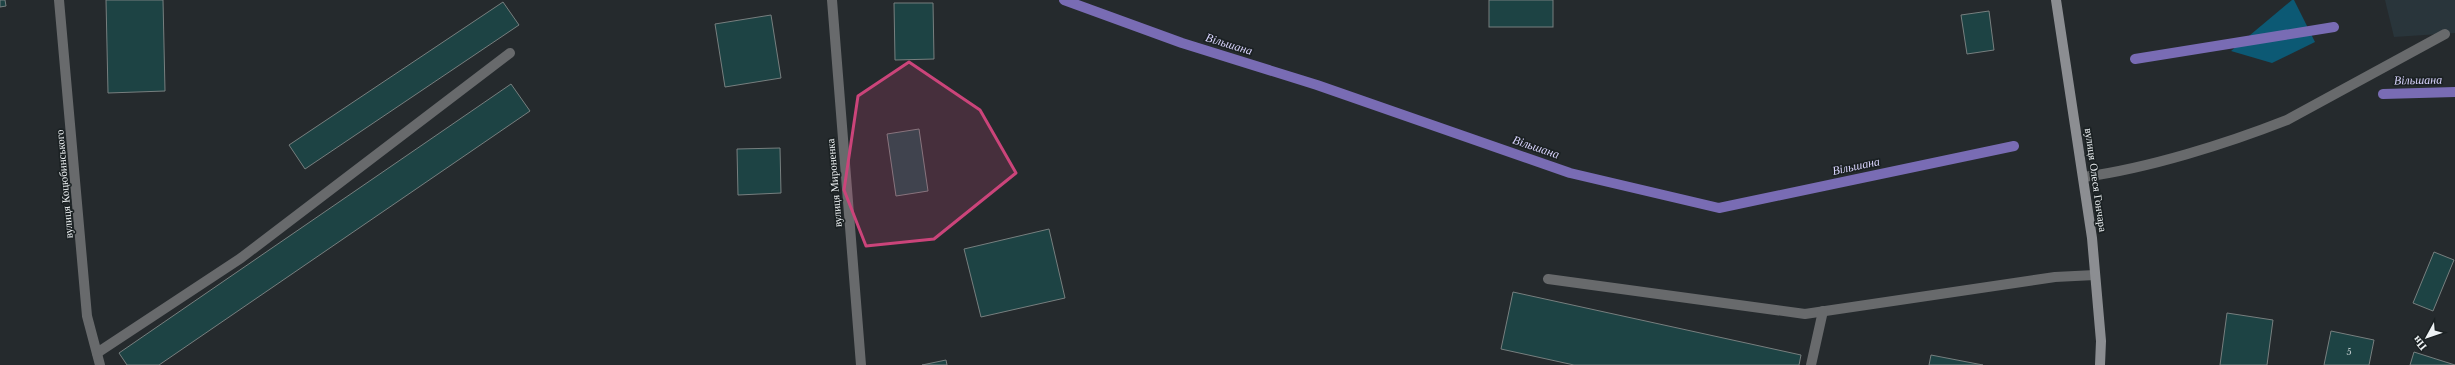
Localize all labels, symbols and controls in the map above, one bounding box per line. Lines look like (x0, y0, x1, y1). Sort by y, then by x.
water label: Вільшана (1204, 29, 1254, 58)
water label: Вільшана (2394, 72, 2442, 87)
street label: вулиця Олеся Гончара (2082, 127, 2110, 233)
street label: вулиця Коцюбинського (52, 129, 76, 239)
water label: Вільшана (1511, 132, 1561, 161)
street label: вулиця Мироненка (823, 138, 845, 228)
water label: Вільшана (1831, 153, 1881, 178)
north arrow (2407, 317, 2447, 357)
text: Пн (2409, 333, 2429, 354)
house number: 5 (2346, 346, 2352, 357)

